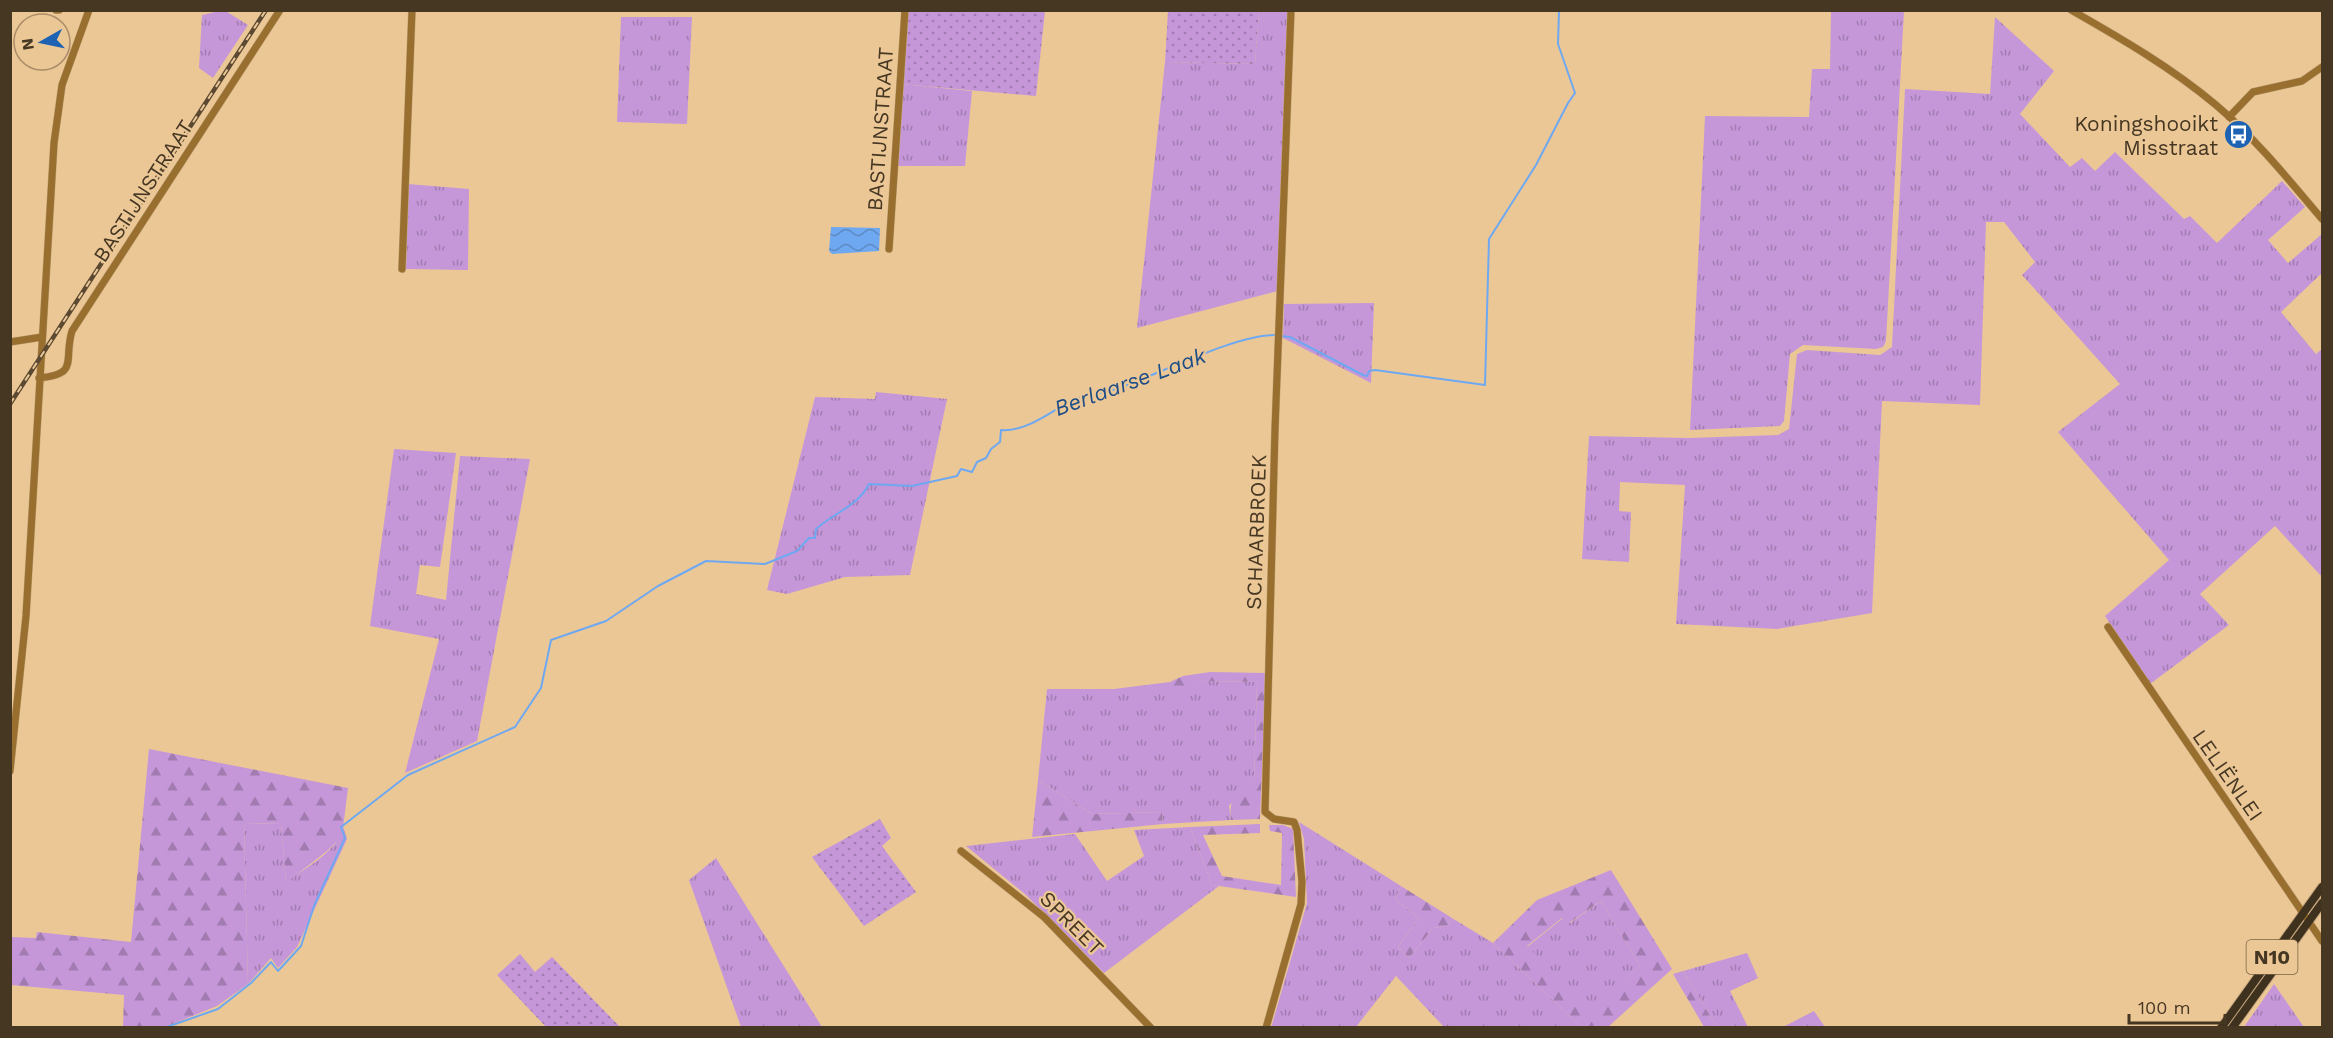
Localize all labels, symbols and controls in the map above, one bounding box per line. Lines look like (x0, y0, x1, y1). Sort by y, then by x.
north arrow (12, 12, 72, 72)
text: N (17, 37, 38, 52)
street label: BASTIJNSTRAAT (862, 46, 898, 212)
place label: Koningshooikt Misstraat (2074, 111, 2218, 160)
street label: BASTIJNSTRAAT (88, 115, 198, 267)
bus stop icon: Koningshooikt Misstraat (2223, 119, 2255, 151)
water label: Berlaarse Laak (1051, 343, 1210, 421)
street label: SCHAARBROEK (1241, 454, 1271, 610)
street label: LELIËNLEI (2187, 725, 2269, 825)
street label: SPREET (1035, 886, 1109, 960)
road number: N10 (2246, 940, 2298, 974)
scale bar (2129, 987, 2225, 1025)
text: 100 m (2138, 997, 2191, 1018)

